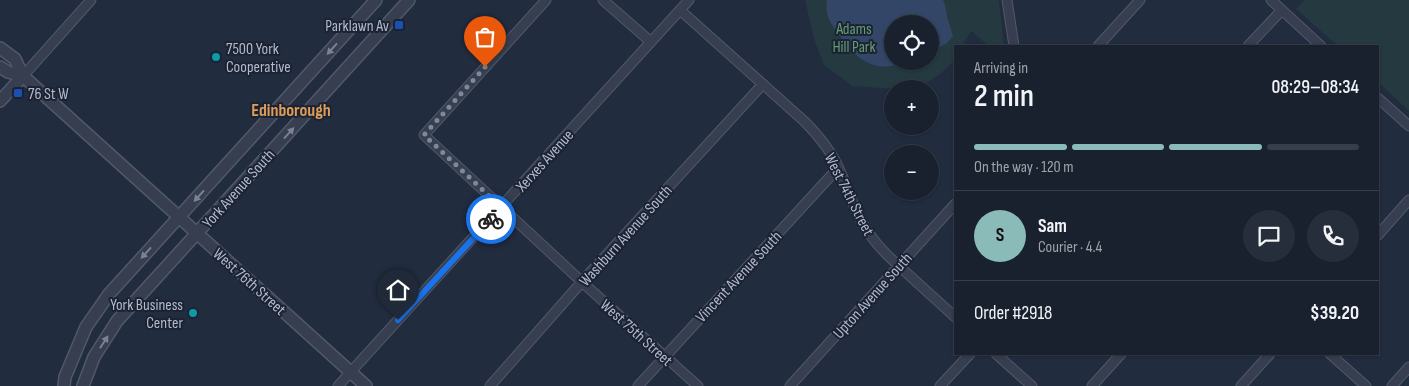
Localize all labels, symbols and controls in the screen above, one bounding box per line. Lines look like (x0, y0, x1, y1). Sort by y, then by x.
map controls (884, 15, 939, 200)
button: locate (884, 15, 939, 70)
pin (464, 16, 506, 67)
place label: Parklawn Av (325, 17, 389, 36)
marker: Parklawn Av (393, 19, 405, 31)
park label: Adams Hill Park (832, 20, 876, 57)
icon: bag (471, 23, 499, 51)
place label: 7500 York Cooperative (226, 40, 291, 77)
one-way arrow (326, 43, 338, 55)
marker: 7500 York Cooperative (210, 51, 222, 63)
text: Arriving in (974, 59, 1028, 78)
text: 08:29–08:34 (1272, 76, 1359, 99)
text: 2 min (974, 77, 1034, 116)
button: + (884, 80, 939, 135)
place label: 76 St W (28, 85, 69, 104)
marker: 76 St W (12, 87, 24, 99)
district label: Edinborough (251, 100, 331, 121)
one-way arrow (283, 126, 294, 139)
street label: Xerxes Avenue (512, 126, 578, 197)
button: − (884, 145, 939, 200)
street label: York Avenue South (199, 146, 279, 232)
street label: West 74th Street (820, 150, 878, 239)
text: On the way · 120 m (974, 158, 1073, 177)
street label: Washburn Avenue South (576, 181, 677, 291)
one-way arrow (193, 189, 204, 202)
courier (466, 194, 516, 244)
icon: bike (477, 205, 505, 233)
button: chat (1243, 210, 1295, 262)
button: phone (1307, 210, 1359, 262)
text: Sam (1038, 215, 1067, 238)
text: S (996, 224, 1004, 247)
street label: Vincent Avenue South (692, 227, 786, 327)
text: Courier · 4.4 (1038, 238, 1102, 257)
street label: West 76th Street (209, 245, 289, 320)
one-way arrow (140, 247, 152, 259)
street label: Upton Avenue South (830, 249, 917, 343)
pin (377, 269, 419, 320)
icon: home (384, 276, 412, 304)
place label: York Business Center (110, 296, 183, 333)
street label: West 75th Street (596, 296, 676, 371)
text: Order #2918 (974, 302, 1052, 325)
text: $39.20 (1310, 302, 1359, 325)
marker: York Business Center (187, 307, 199, 319)
one-way arrow (99, 335, 109, 349)

